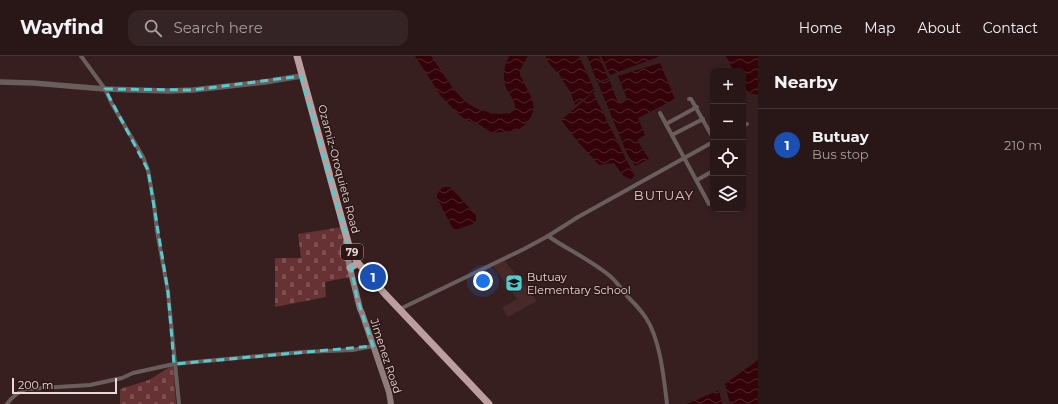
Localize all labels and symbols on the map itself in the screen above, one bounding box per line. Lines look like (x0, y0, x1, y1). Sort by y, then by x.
street label: Ozamiz-Oroquieta Road (315, 103, 363, 235)
district label: BUTUAY (634, 187, 694, 203)
road number: 79 (341, 244, 363, 260)
pin: 1 (360, 262, 386, 292)
place label: Butuay Elementary School (527, 270, 631, 297)
your location (473, 271, 493, 291)
school or university icon: Butuay Elementary School (504, 273, 524, 293)
street label: Jimenez Road (367, 316, 405, 395)
scale bar (12, 376, 117, 395)

